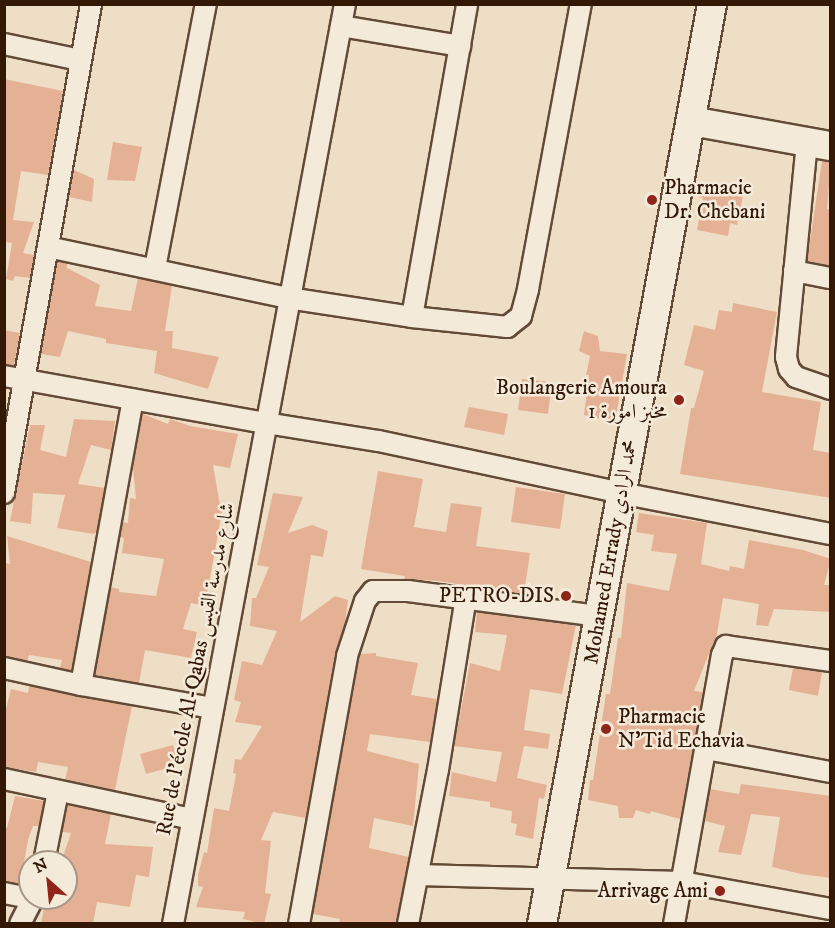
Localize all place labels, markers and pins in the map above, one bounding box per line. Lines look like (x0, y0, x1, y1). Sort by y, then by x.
place label: Pharmacie Dr. Chebani (664, 175, 765, 225)
marker: Pharmacie Dr. Chebani (645, 193, 659, 207)
place label: Boulangerie Amoura 1 مخبز امورة (496, 375, 667, 425)
marker: Boulangerie Amoura 1 مخبز امورة (672, 393, 686, 407)
place label: PETRO-DIS (439, 583, 554, 609)
marker: PETRO-DIS (559, 589, 573, 603)
place label: Pharmacie N'Tid Echavia (618, 704, 745, 754)
marker: Pharmacie N'Tid Echavia (599, 722, 613, 736)
place label: Arrivage Ami (597, 878, 708, 904)
marker: Arrivage Ami (713, 884, 727, 898)

